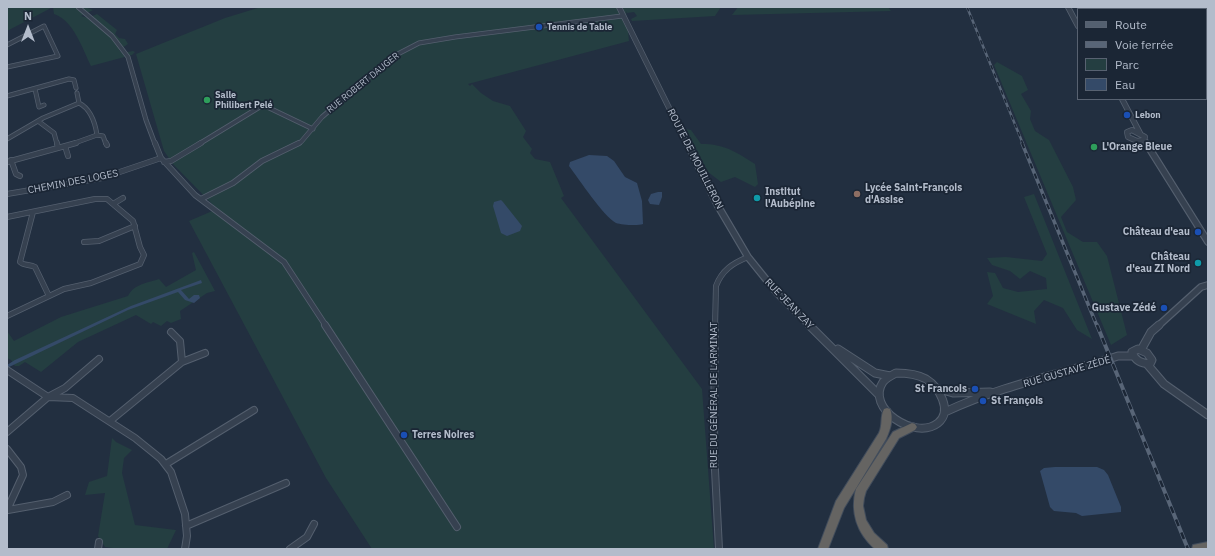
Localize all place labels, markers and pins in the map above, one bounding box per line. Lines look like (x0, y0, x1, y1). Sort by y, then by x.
marker: Tennis de Table (534, 22, 544, 32)
place label: Tennis de Table (547, 22, 612, 32)
place label: Salle Philibert Pelé (215, 90, 272, 111)
marker: Salle Philibert Pelé (202, 95, 212, 105)
marker: Lebon (1122, 110, 1132, 120)
place label: Lebon (1135, 110, 1161, 120)
place label: L'Orange Bleue (1102, 141, 1172, 153)
marker: L'Orange Bleue (1089, 142, 1099, 152)
place label: Lycée Saint-François d'Assise (865, 182, 962, 206)
place label: Institut l'Aubépine (765, 186, 815, 210)
marker: Lycée Saint-François d'Assise (852, 189, 862, 199)
marker: Institut l'Aubépine (752, 193, 762, 203)
place label: Château d'eau (1123, 226, 1190, 238)
marker: Château d'eau (1193, 227, 1203, 237)
place label: Château d'eau ZI Nord (1126, 251, 1190, 274)
marker: Château d'eau ZI Nord (1193, 258, 1203, 268)
place label: Gustave Zédé (1092, 302, 1156, 314)
marker: Gustave Zédé (1159, 303, 1169, 313)
place label: St Francois (915, 383, 967, 395)
marker: St Francois (970, 384, 980, 394)
place label: St François (991, 395, 1043, 407)
marker: St François (978, 396, 988, 406)
place label: Terres Noires (412, 429, 474, 441)
marker: Terres Noires (399, 430, 409, 440)

